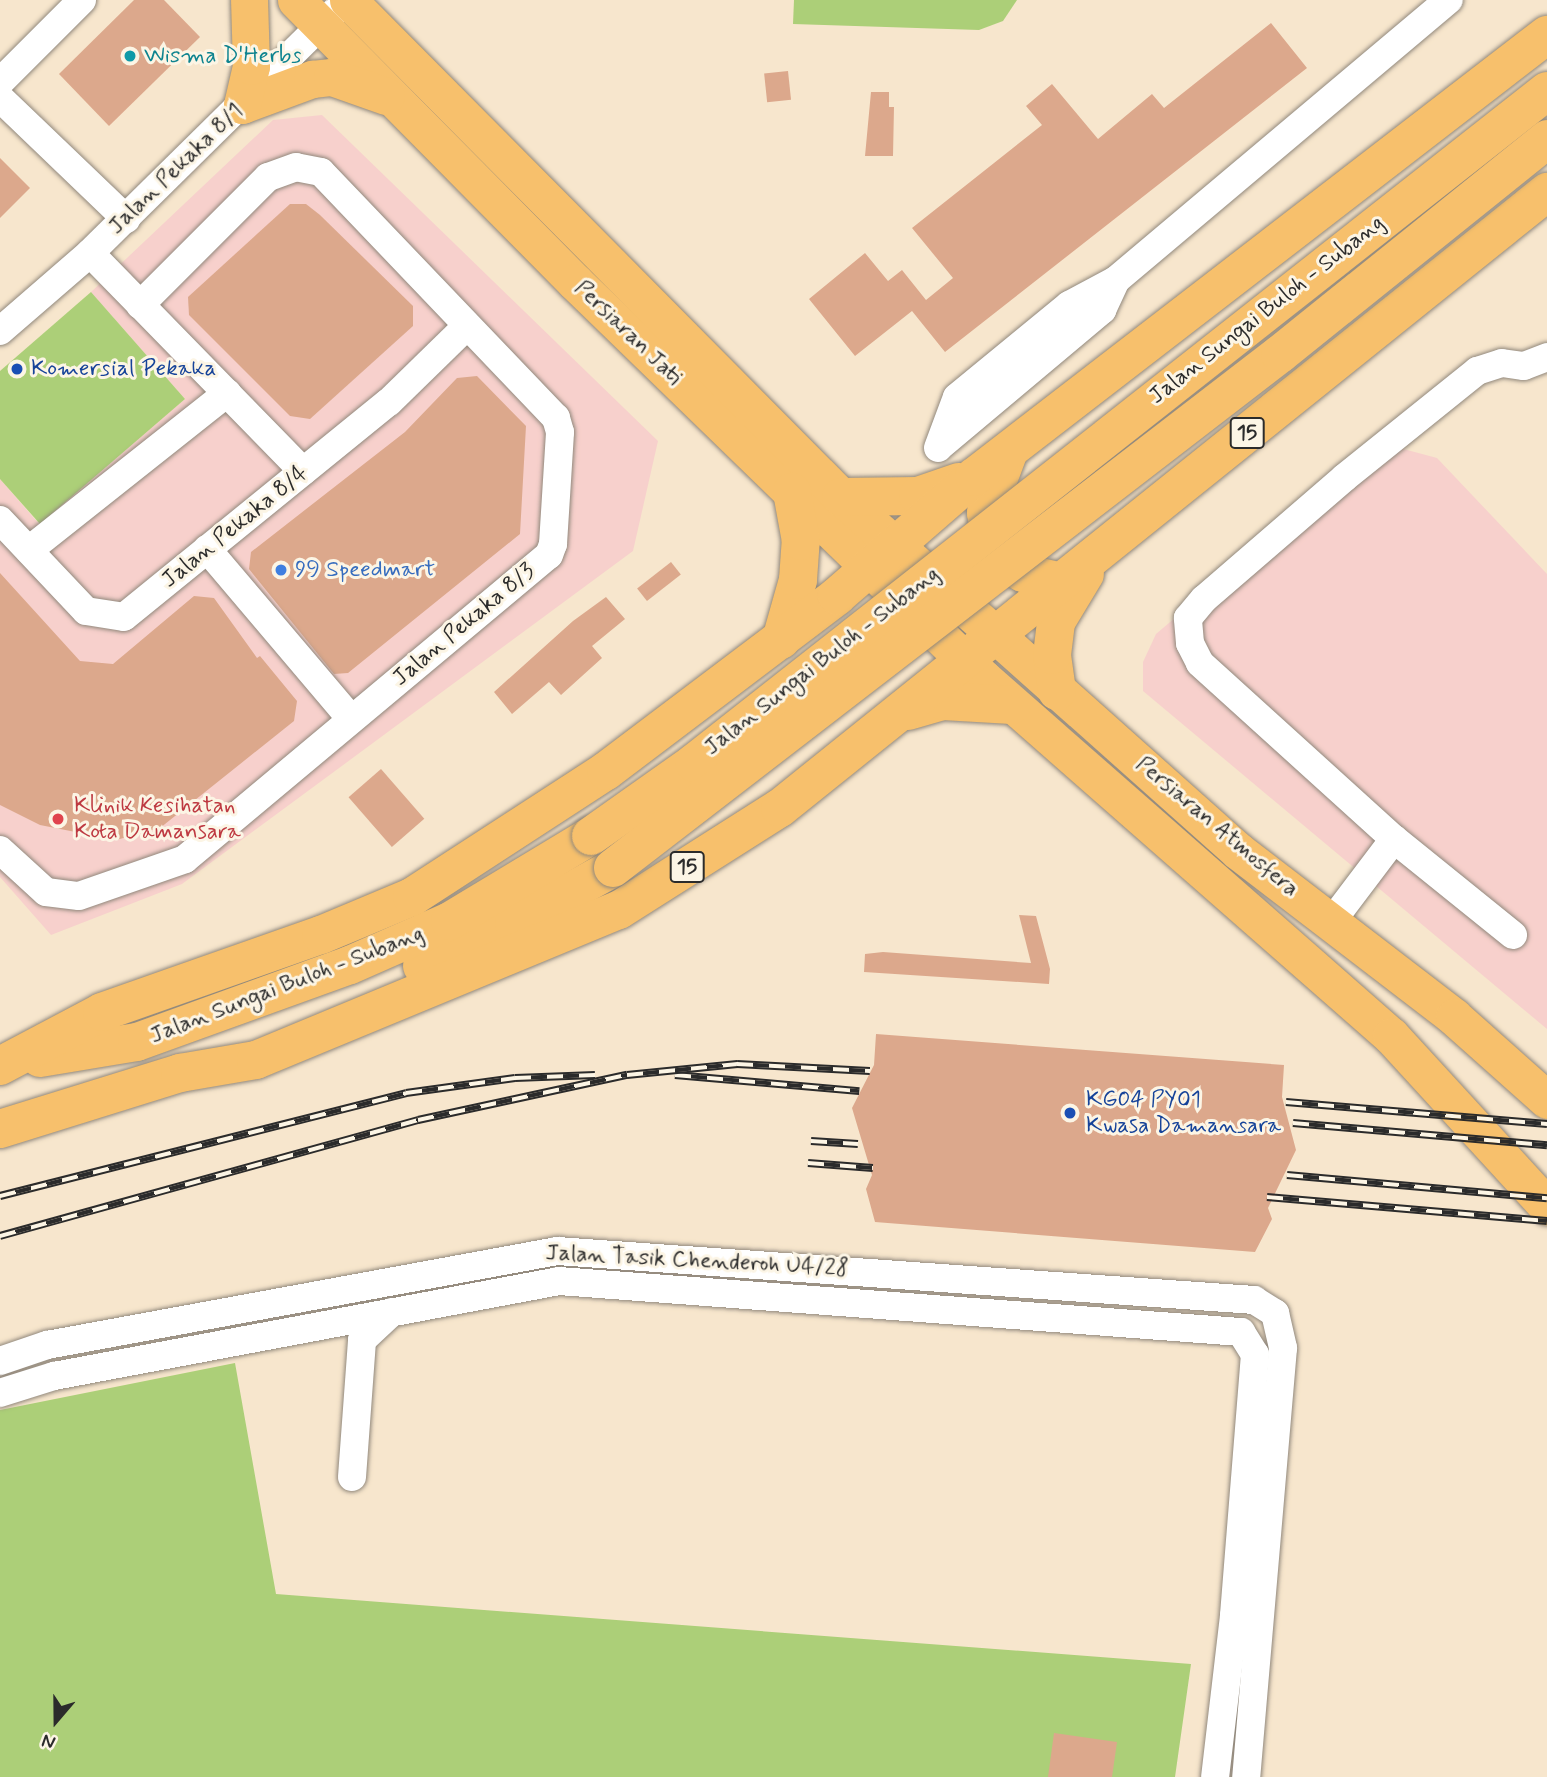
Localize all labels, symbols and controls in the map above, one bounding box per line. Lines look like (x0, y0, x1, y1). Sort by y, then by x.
place label: Wisma D'Herbs (144, 42, 301, 70)
marker: Wisma D'Herbs (122, 48, 138, 64)
street label: Jalan Pekaka 8/1 (102, 97, 250, 241)
street label: Jalan Sungai Buloh - Subang (1146, 211, 1388, 409)
street label: Persiaran Jati (568, 274, 688, 392)
place label: Komersial Pekaka (31, 355, 213, 383)
marker: Komersial Pekaka (9, 361, 25, 377)
road number: 15 (1230, 416, 1264, 450)
street label: Jalan Pekaka 8/4 (156, 459, 314, 595)
place label: 99 Speedmart (295, 556, 435, 584)
street label: Jalan Pekaka 8/3 (387, 557, 541, 693)
marker: 99 Speedmart (273, 562, 289, 578)
street label: Jalan Sungai Buloh - Subang (701, 562, 943, 760)
street label: Persiaran Atmosfera (1127, 749, 1307, 905)
place label: Klinik Kesihatan Kota Damansara (74, 792, 248, 846)
marker: Klinik Kesihatan Kota Damansara (48, 809, 68, 829)
road number: 15 (670, 850, 704, 884)
street label: Jalan Sungai Buloh - Subang (149, 921, 425, 1049)
place label: KG04 PY01 Kwasa Damansara (1086, 1086, 1280, 1140)
marker: KG04 PY01 Kwasa Damansara (1060, 1103, 1080, 1123)
street label: Jalan Tasik Chenderoh U4/28 (547, 1239, 847, 1283)
north arrow (21, 1686, 91, 1756)
text: N (38, 1727, 59, 1755)

